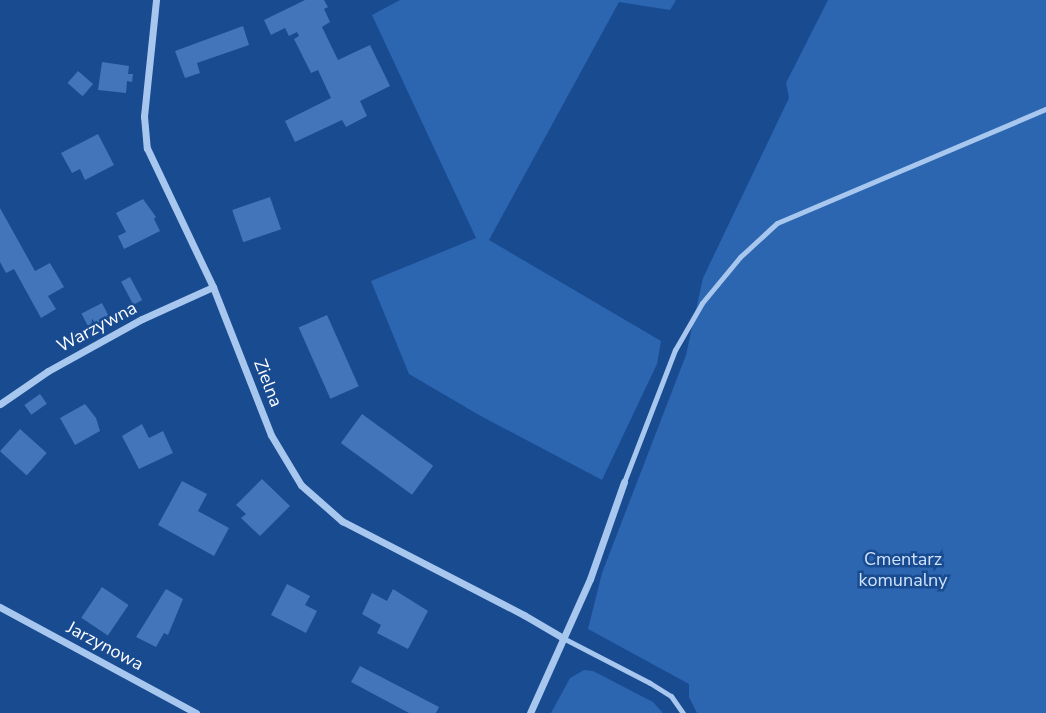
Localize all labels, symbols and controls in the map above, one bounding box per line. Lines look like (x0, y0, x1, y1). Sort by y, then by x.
street label: Warzywna (53, 297, 141, 357)
street label: Zielna (249, 356, 287, 410)
park label: Cmentarz komunalny (859, 549, 947, 592)
street label: Jarzynowa (63, 617, 147, 675)

